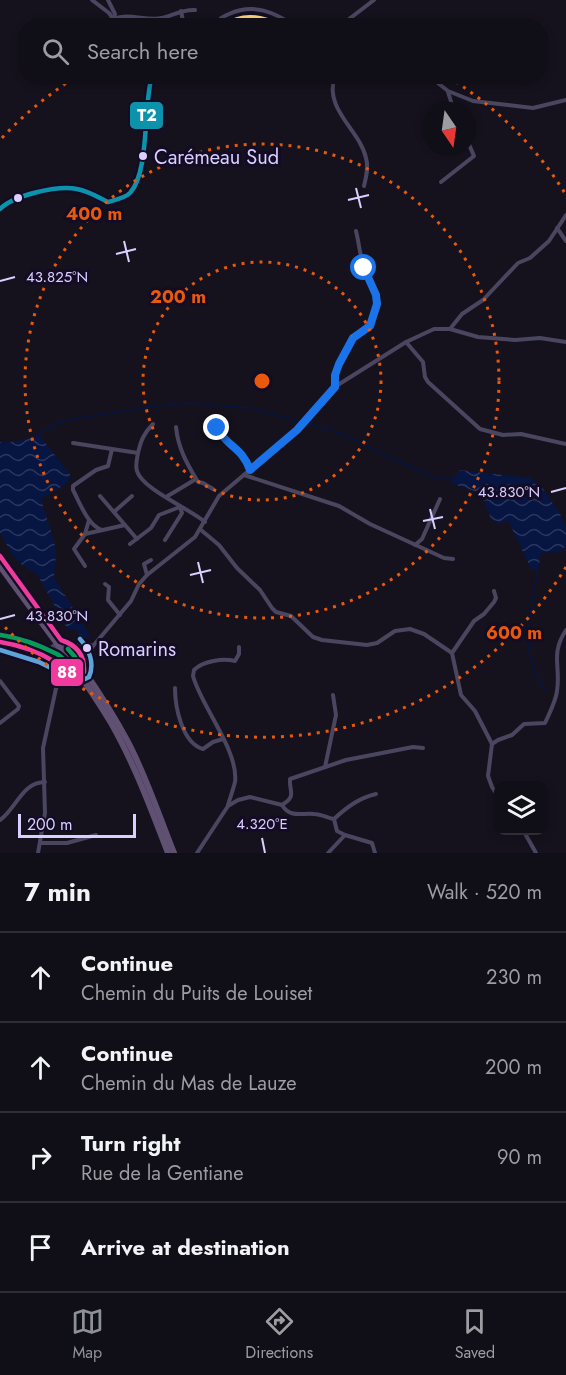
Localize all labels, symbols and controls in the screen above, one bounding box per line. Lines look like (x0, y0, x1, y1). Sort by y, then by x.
search box (18, 18, 548, 84)
icon: search (39, 35, 72, 68)
text: Search here (87, 35, 198, 67)
line badge: T2 (129, 101, 164, 130)
north arrow (422, 102, 476, 156)
text: T2 (137, 104, 157, 127)
place label: Carémeau Sud (154, 143, 279, 172)
marker: Carémeau Sud (137, 150, 149, 162)
unlabelled marker (12, 192, 24, 204)
text: 400 m (66, 201, 122, 227)
route start (350, 254, 376, 280)
text: 43.825°N (26, 266, 88, 288)
text: 200 m (150, 284, 206, 310)
centre of rings (252, 371, 272, 391)
route end (203, 414, 229, 440)
text: 43.830°N (478, 481, 540, 503)
text: 43.830°N (26, 605, 88, 627)
text: 600 m (486, 620, 542, 646)
place label: Romarins (98, 635, 176, 664)
marker: Romarins (81, 642, 93, 654)
line badge: 88 (50, 658, 84, 687)
text: 88 (57, 661, 77, 684)
map controls (494, 781, 548, 835)
button: layers (494, 781, 548, 835)
scale bar (18, 811, 136, 838)
text: 200 m (27, 813, 73, 836)
text: 4.320°E (236, 813, 288, 835)
text: 7 min (24, 873, 91, 911)
text: Walk · 520 m (427, 878, 542, 907)
text: Continue (81, 947, 173, 979)
icon: ahead (24, 961, 57, 994)
text: 230 m (486, 963, 542, 992)
text: Chemin du Puits de Louiset (81, 979, 312, 1008)
text: Continue (81, 1037, 173, 1069)
icon: ahead (24, 1051, 57, 1084)
text: 200 m (485, 1053, 542, 1082)
text: Chemin du Mas de Lauze (81, 1069, 297, 1098)
text: Turn right (81, 1127, 181, 1159)
icon: right (24, 1141, 57, 1174)
text: 90 m (497, 1143, 542, 1172)
text: Rue de la Gentiane (81, 1159, 244, 1188)
icon: arrive (24, 1231, 57, 1264)
text: Arrive at destination (81, 1231, 290, 1263)
tab: Map (71, 1305, 104, 1364)
tab: Directions (245, 1305, 313, 1364)
tab: Saved (455, 1305, 495, 1364)

